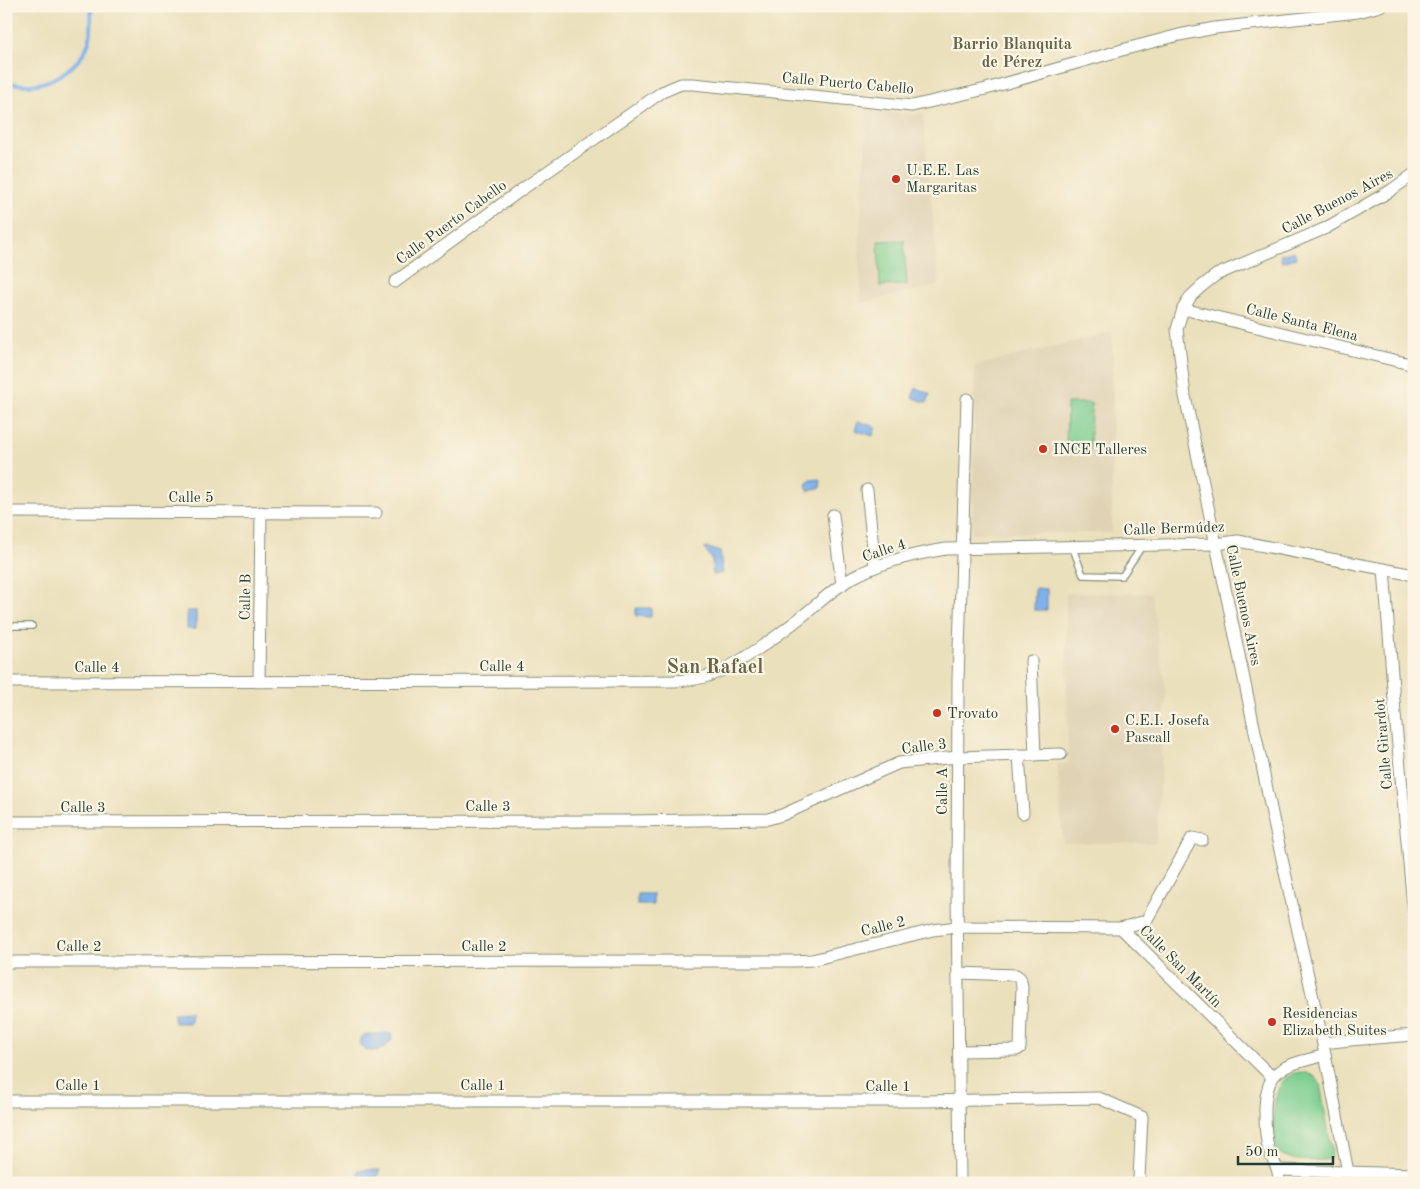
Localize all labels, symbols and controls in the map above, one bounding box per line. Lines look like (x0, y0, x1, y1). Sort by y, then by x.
district label: Barrio Blanquita de Pérez (952, 37, 1072, 71)
street label: Calle Puerto Cabello (781, 71, 914, 98)
place label: U.E.E. Las Margaritas (906, 164, 979, 196)
street label: Calle Buenos Aires (1280, 167, 1396, 238)
marker: U.E.E. Las Margaritas (890, 173, 902, 185)
street label: Calle Puerto Cabello (394, 178, 510, 268)
street label: Calle Santa Elena (1244, 302, 1360, 345)
marker: INCE Talleres (1037, 443, 1049, 455)
place label: INCE Talleres (1053, 443, 1147, 458)
street label: Calle 5 (168, 491, 214, 506)
street label: Calle Bermúdez (1123, 520, 1225, 539)
street label: Calle 4 (861, 537, 908, 566)
street label: Calle Buenos Aires (1222, 543, 1263, 667)
street label: Calle B (239, 573, 254, 621)
district label: San Rafael (667, 658, 763, 678)
street label: Calle 4 (479, 660, 525, 675)
street label: Calle 4 (74, 661, 120, 676)
street label: Calle Girardot (1373, 698, 1396, 790)
marker: Trovato (931, 707, 943, 719)
place label: Trovato (947, 707, 998, 722)
place label: C.E.I. Josefa Pascall (1125, 714, 1210, 746)
marker: C.E.I. Josefa Pascall (1109, 723, 1121, 735)
street label: Calle 3 (901, 737, 948, 758)
street label: Calle A (936, 766, 951, 815)
street label: Calle 3 (465, 800, 511, 815)
street label: Calle 3 (60, 801, 106, 816)
street label: Calle 2 (860, 915, 907, 940)
street label: Calle San Martín (1136, 923, 1224, 1011)
street label: Calle 2 (56, 940, 102, 955)
street label: Calle 2 (461, 940, 507, 955)
place label: Residencias Elizabeth Suites (1282, 1007, 1387, 1039)
marker: Residencias Elizabeth Suites (1266, 1016, 1278, 1028)
street label: Calle 1 (55, 1079, 101, 1094)
street label: Calle 1 (460, 1079, 506, 1094)
street label: Calle 1 (865, 1080, 911, 1095)
scale bar (1238, 1134, 1332, 1166)
text: 50 m (1245, 1145, 1279, 1160)

